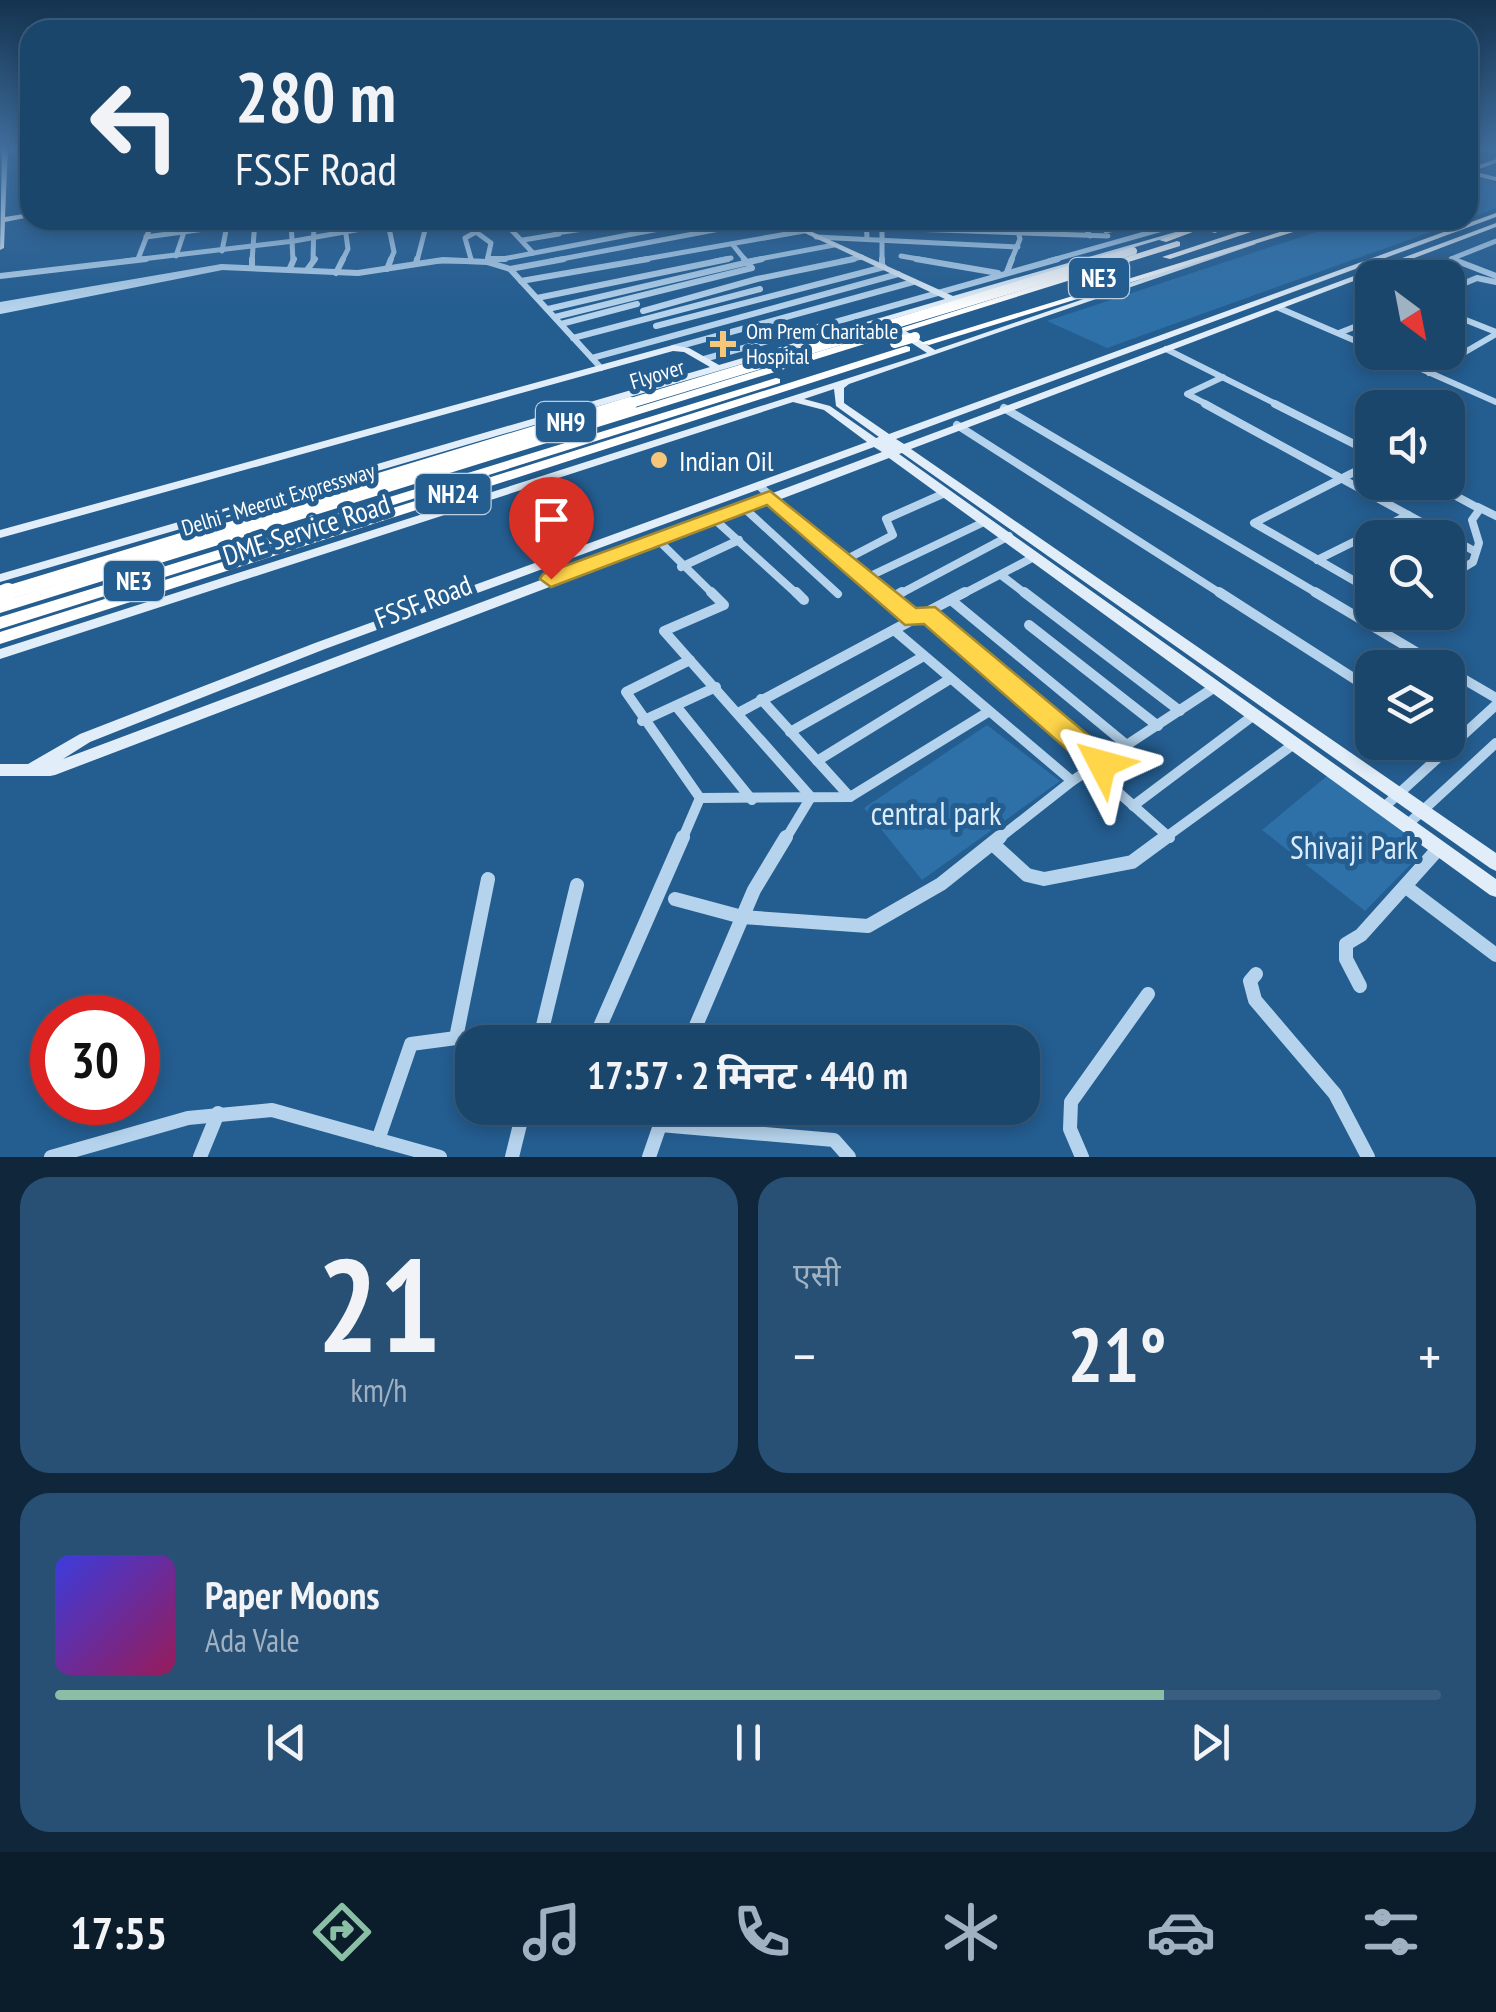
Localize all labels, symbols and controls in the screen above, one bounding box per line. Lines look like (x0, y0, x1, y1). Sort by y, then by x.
text: 280 m (235, 51, 396, 141)
icon: left (70, 60, 200, 190)
text: FSSF Road (235, 139, 397, 197)
road number: NE3 (1069, 258, 1129, 298)
north arrow (1355, 260, 1465, 370)
map controls (1355, 260, 1465, 760)
place label: Om Prem Charitable Hospital (746, 317, 898, 370)
marker: Om Prem Charitable Hospital (710, 331, 736, 357)
street label: Flyover (626, 353, 688, 395)
button: sound (1355, 390, 1465, 500)
road number: NH9 (536, 402, 596, 442)
place label: Indian Oil (679, 442, 774, 479)
marker: Indian Oil (648, 449, 670, 471)
street label: Delhi - Meerut Expressway (178, 456, 379, 542)
road number: NH24 (416, 474, 490, 514)
pin (509, 477, 594, 580)
street label: DME Service Road (218, 485, 394, 573)
icon: arrive (524, 492, 579, 547)
button: search (1355, 520, 1465, 630)
road number: NE3 (104, 561, 164, 601)
street label: FSSF Road (369, 566, 477, 636)
button: layers (1355, 650, 1465, 760)
position arrow (1050, 712, 1154, 816)
park label: central park (871, 792, 1002, 834)
park label: Shivaji Park (1290, 826, 1419, 868)
speed limit sign: 30 (30, 995, 160, 1125)
text: 17:57 · 2 मिनट · 440 m (587, 1050, 908, 1099)
text: 21 (317, 1220, 441, 1388)
text: एसी (793, 1253, 841, 1295)
text: 21° (1067, 1306, 1167, 1403)
text: − (793, 1320, 816, 1391)
text: + (1418, 1320, 1441, 1391)
text: km/h (351, 1369, 407, 1411)
text: Paper Moons (205, 1570, 380, 1619)
text: Ada Vale (205, 1619, 300, 1661)
icon: previous (259, 1715, 314, 1770)
icon: pause (721, 1715, 776, 1770)
icon: next (1183, 1715, 1238, 1770)
icon: directions (307, 1897, 377, 1967)
icon: music (517, 1897, 587, 1967)
icon: phone (727, 1897, 797, 1967)
icon: climate (936, 1897, 1006, 1967)
icon: car (1146, 1897, 1216, 1967)
icon: filters (1356, 1897, 1426, 1967)
text: 17:55 (70, 1903, 167, 1961)

